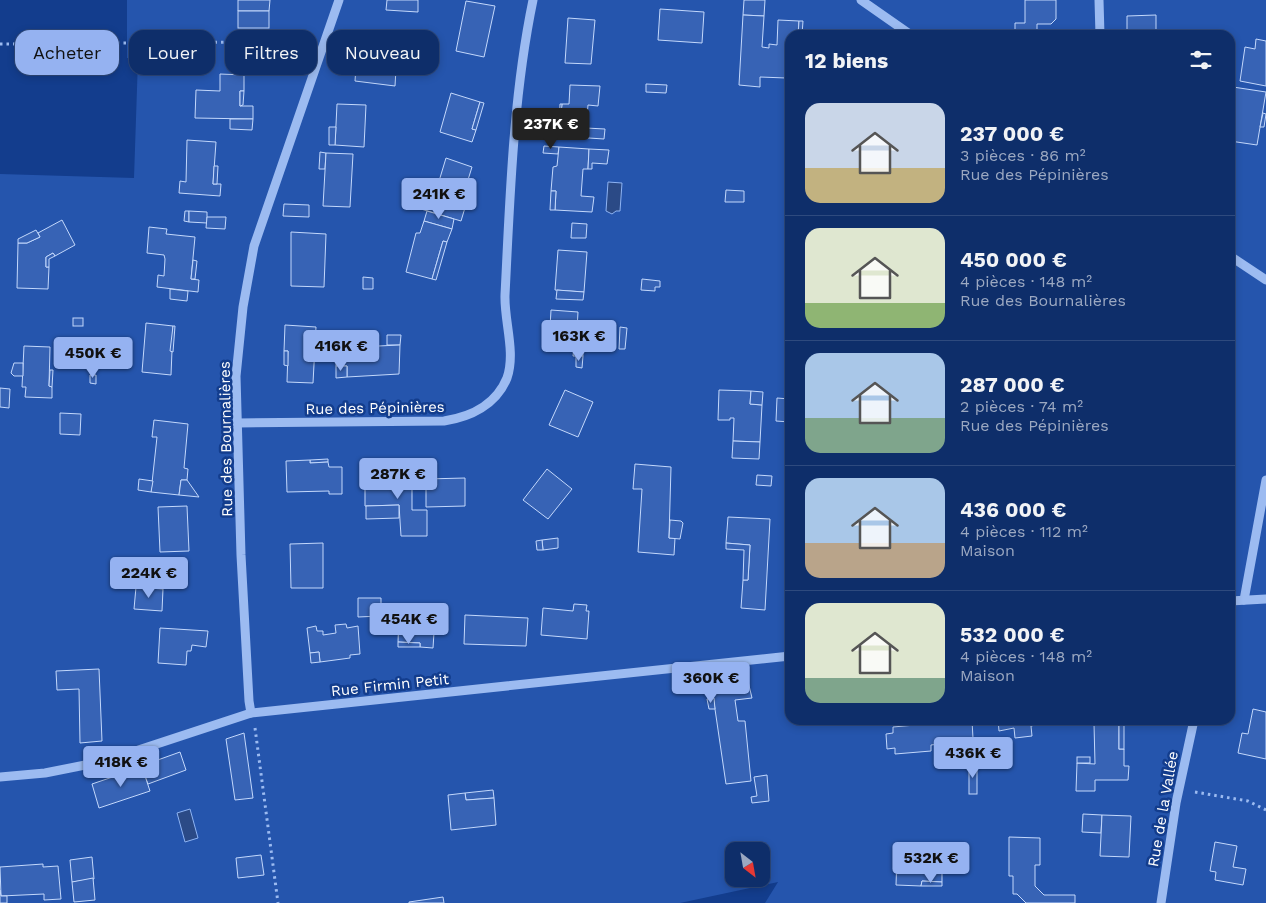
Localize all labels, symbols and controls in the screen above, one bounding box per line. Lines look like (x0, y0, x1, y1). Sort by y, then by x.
chip: Acheter (15, 30, 119, 75)
chip: Louer (129, 30, 215, 75)
chip: Filtres (225, 30, 317, 75)
chip: Nouveau (327, 30, 439, 75)
icon: filters (1187, 46, 1215, 74)
text: 12 biens (805, 48, 888, 73)
pin: 237K € (510, 108, 592, 150)
text: 237K € (523, 114, 579, 133)
text: 237 000 € (960, 121, 1064, 146)
icon: home (845, 123, 905, 183)
text: 3 pièces · 86 m² (960, 146, 1086, 165)
text: Rue des Pépinières (960, 165, 1109, 184)
pin: 241K € (398, 178, 480, 220)
text: 241K € (413, 184, 466, 203)
text: 450 000 € (960, 247, 1067, 272)
icon: home (845, 248, 905, 308)
text: 4 pièces · 148 m² (960, 272, 1092, 291)
text: Rue des Bournalières (960, 291, 1126, 310)
pin: 163K € (538, 320, 620, 362)
text: 163K € (552, 326, 606, 345)
pin: 416K € (300, 330, 382, 372)
pin: 450K € (52, 336, 134, 379)
text: 416K € (314, 336, 368, 355)
text: 450K € (65, 343, 121, 362)
street label: Rue des Bournalières (216, 361, 236, 517)
text: 287 000 € (960, 372, 1065, 397)
icon: home (845, 373, 905, 433)
text: 2 pièces · 74 m² (960, 397, 1083, 416)
street label: Rue des Pépinières (305, 398, 445, 418)
text: Rue des Pépinières (960, 416, 1109, 435)
pin: 287K € (357, 458, 439, 500)
text: 287K € (370, 464, 426, 483)
text: 436 000 € (960, 497, 1066, 522)
icon: home (845, 498, 905, 558)
text: 4 pièces · 112 m² (960, 522, 1088, 541)
text: Maison (960, 541, 1015, 560)
pin: 224K € (108, 556, 190, 599)
text: 224K € (121, 563, 177, 582)
pin: 454K € (368, 602, 450, 645)
text: 454K € (381, 609, 437, 628)
text: 532 000 € (960, 622, 1065, 647)
icon: home (845, 623, 905, 683)
text: 4 pièces · 148 m² (960, 647, 1092, 666)
pin: 360K € (670, 662, 752, 704)
text: Maison (960, 666, 1015, 685)
text: 360K € (683, 668, 739, 687)
street label: Rue Firmin Petit (330, 670, 451, 700)
pin: 436K € (932, 736, 1014, 779)
text: 436K € (945, 743, 1001, 762)
pin: 418K € (80, 746, 162, 788)
street label: Rue de la Vallée (1144, 750, 1182, 868)
text: 418K € (94, 752, 148, 771)
north arrow (725, 842, 770, 888)
map controls (725, 842, 770, 887)
pin: 532K € (890, 842, 972, 884)
text: 532K € (903, 848, 959, 867)

